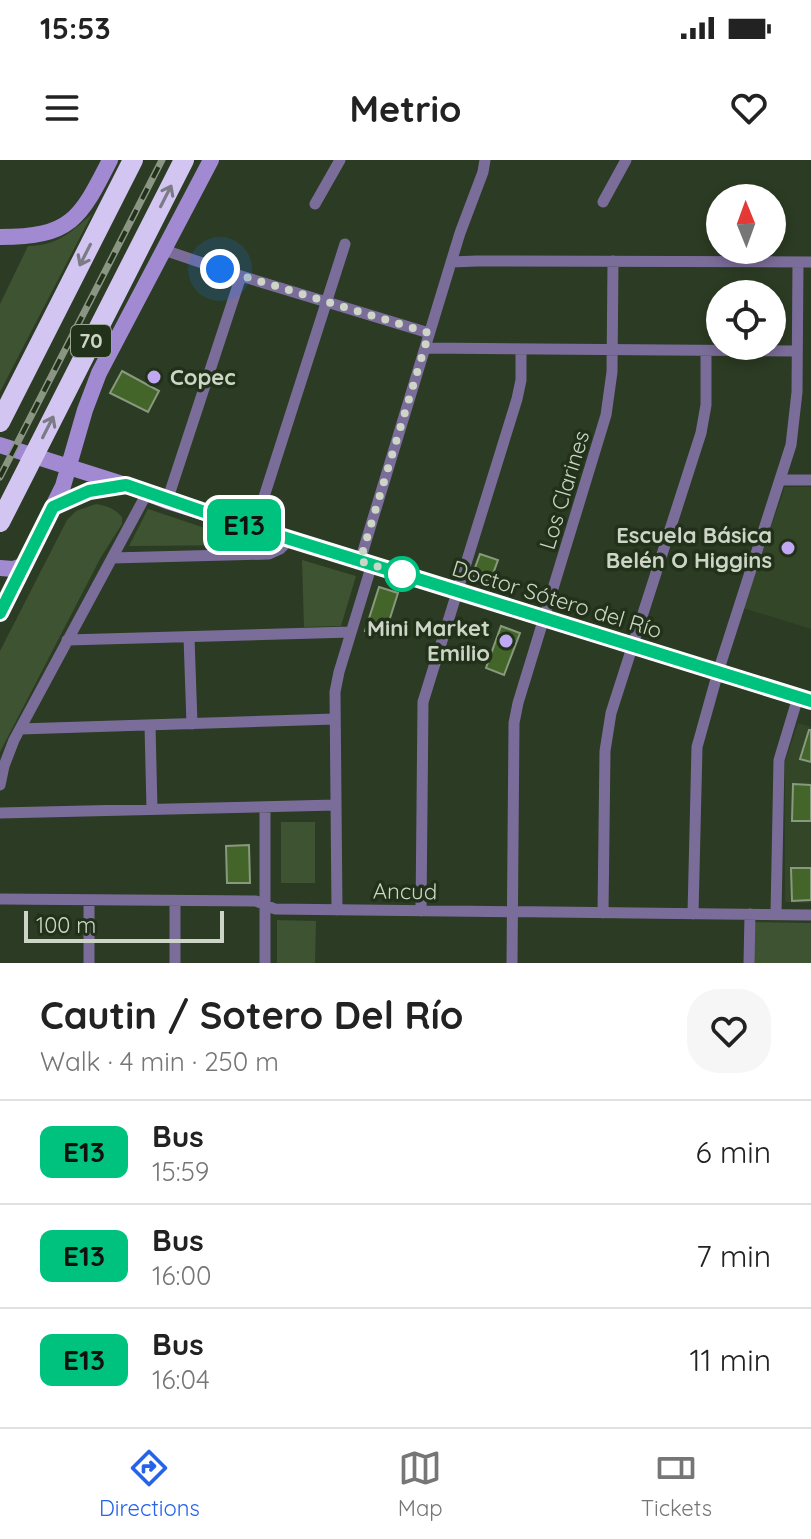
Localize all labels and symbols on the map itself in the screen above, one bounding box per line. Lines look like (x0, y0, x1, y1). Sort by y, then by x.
one-way arrow (158, 184, 174, 208)
north arrow (706, 184, 786, 264)
one-way arrow (77, 242, 92, 266)
your location (200, 249, 240, 289)
road number: 70 (71, 325, 111, 357)
place label: Copec (170, 363, 236, 391)
marker: Copec (145, 368, 163, 386)
one-way arrow (40, 416, 56, 440)
street label: Los Clarines (533, 427, 595, 553)
line badge: E13 (198, 499, 290, 551)
place label: Escuela Básica Belén O Higgins (606, 521, 772, 574)
marker: Escuela Básica Belén O Higgins (779, 539, 797, 557)
street label: Doctor Sótero del Río (449, 554, 665, 644)
unlabelled marker (385, 557, 419, 591)
place label: Mini Market Emilio (367, 614, 490, 667)
marker: Mini Market Emilio (497, 632, 515, 650)
street label: Ancud (373, 876, 437, 906)
scale bar (24, 907, 224, 943)

